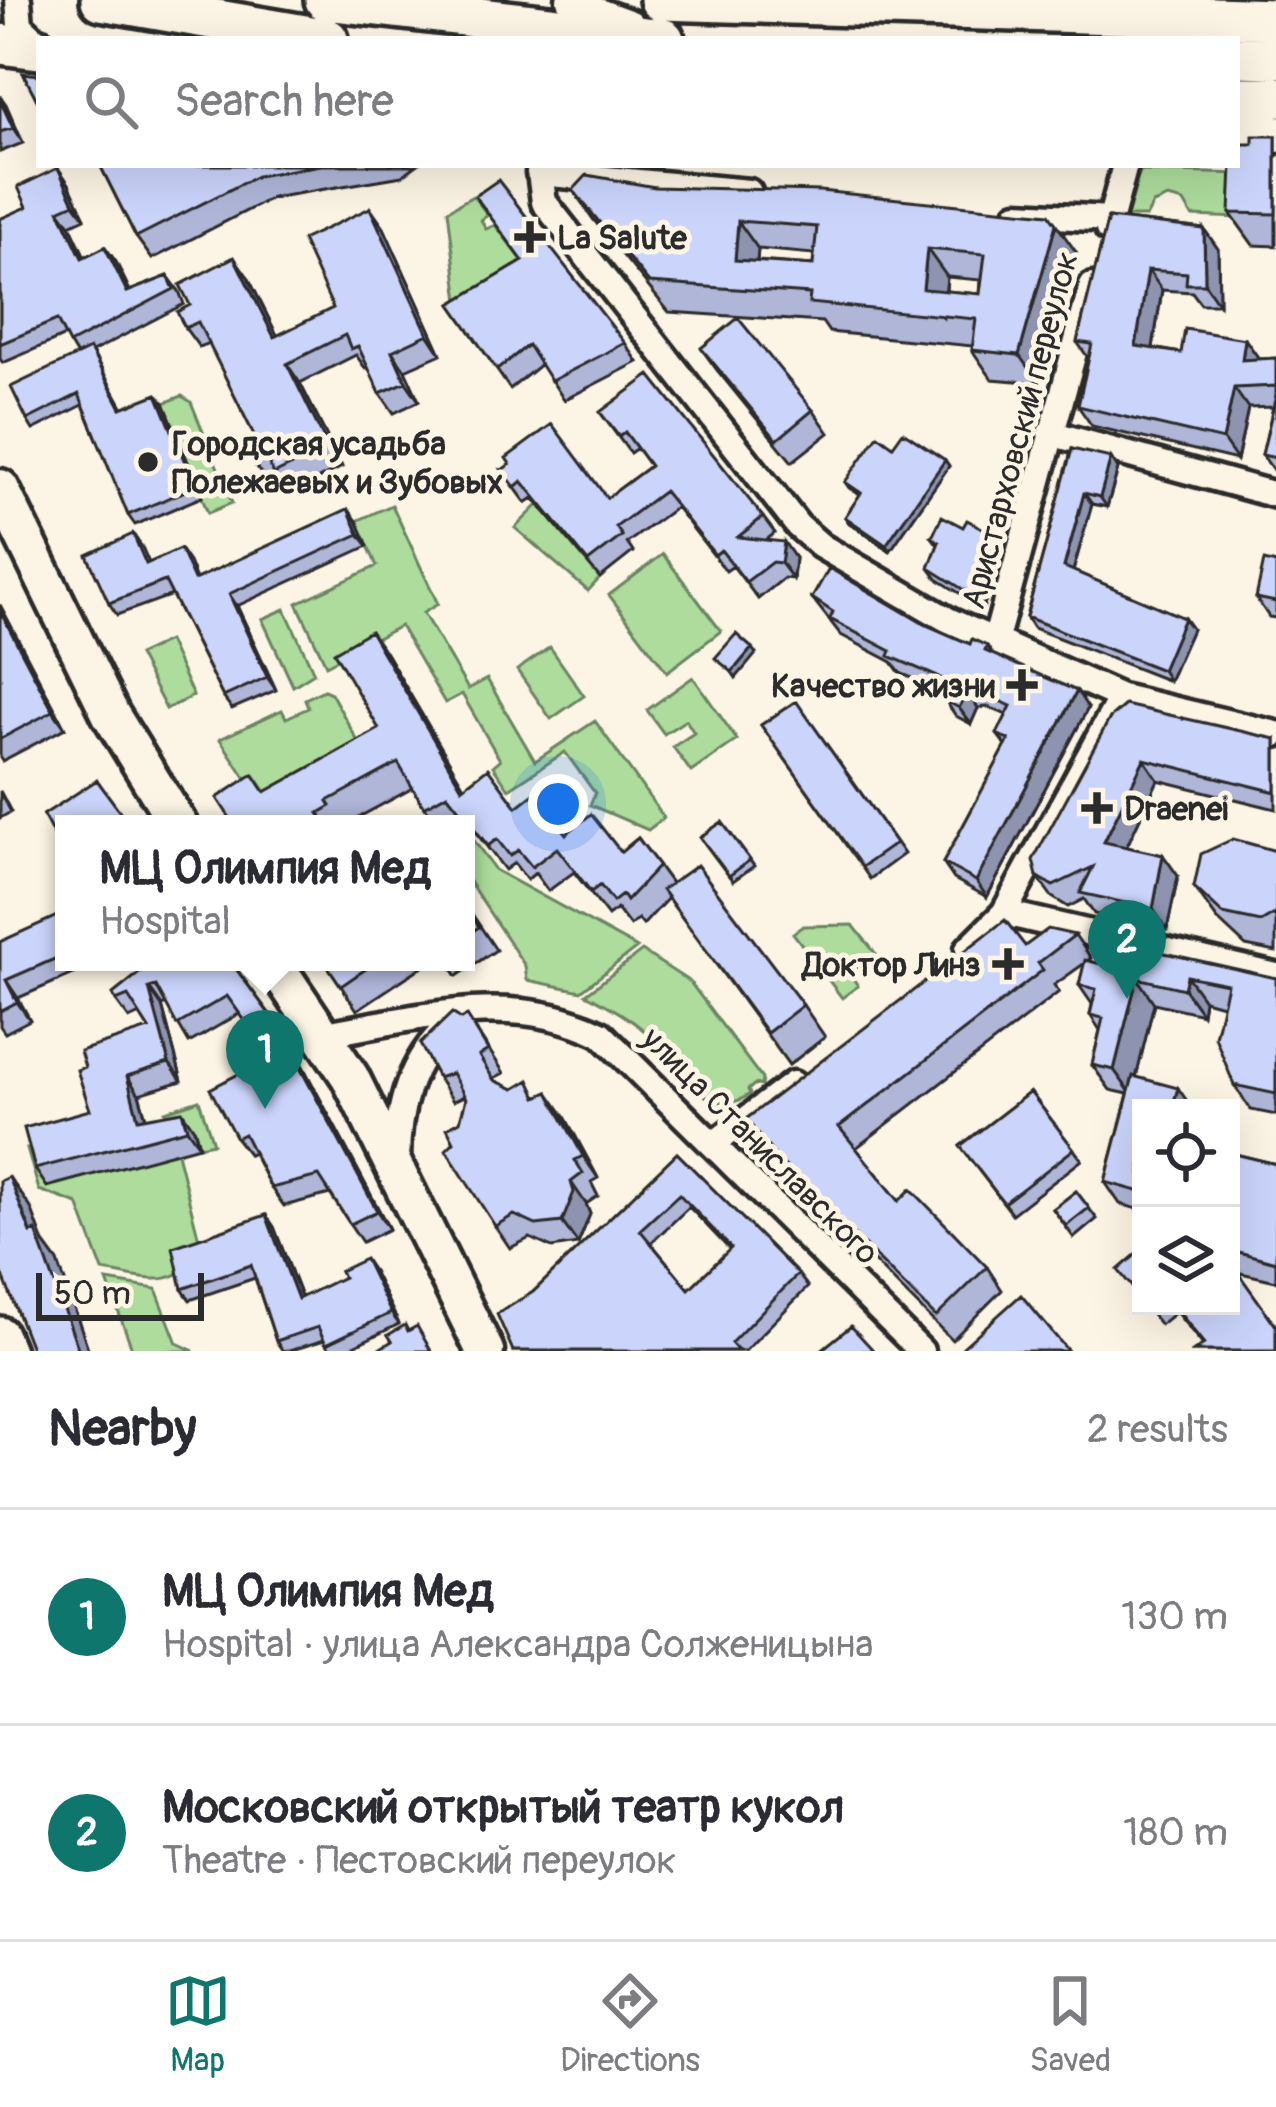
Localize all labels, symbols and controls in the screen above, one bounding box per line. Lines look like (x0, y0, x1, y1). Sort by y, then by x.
search box (36, 36, 1240, 168)
icon: search (78, 69, 144, 135)
text: Search here (174, 74, 394, 130)
place label: La Salute (557, 218, 687, 259)
marker: La Salute (514, 221, 546, 253)
street label: Аристарховский переулок (953, 247, 1088, 614)
place label: Городская усадьба Полежаевых и Зубовых (172, 424, 503, 503)
marker: Городская усадьба Полежаевых и Зубовых (135, 449, 161, 475)
place label: Качество жизни (771, 666, 995, 707)
marker: Качество жизни (1006, 669, 1038, 701)
your location (528, 774, 588, 834)
place label: Draenei (1124, 789, 1228, 830)
marker: Draenei (1081, 792, 1113, 824)
popup (55, 815, 475, 971)
text: МЦ Олимпия Мед (99, 841, 431, 897)
text: Hospital (99, 897, 231, 946)
pin: 2 (1088, 900, 1166, 999)
place label: Доктор Линз (801, 945, 981, 986)
marker: Доктор Линз (992, 948, 1024, 980)
pin: 1 (226, 1010, 304, 1109)
street label: улица Станиславского (632, 1018, 887, 1273)
map controls (1132, 1099, 1240, 1315)
button: locate (1132, 1099, 1240, 1207)
button: layers (1132, 1207, 1240, 1315)
scale bar (36, 1267, 204, 1320)
text: 50 m (54, 1273, 131, 1314)
text: Nearby (48, 1397, 196, 1461)
text: 2 results (1087, 1405, 1228, 1454)
text: МЦ Олимпия Мед (162, 1564, 493, 1620)
text: 1 (79, 1592, 95, 1641)
text: 130 m (1121, 1592, 1228, 1641)
text: Hospital · улица Александра Солженицына (162, 1620, 873, 1669)
text: Московский открытый театр кукол (162, 1780, 844, 1836)
text: 2 (76, 1808, 98, 1857)
text: 180 m (1123, 1808, 1228, 1857)
text: Theatre · Пестовский переулок (162, 1836, 677, 1885)
tab: Map (165, 1968, 231, 2081)
tab: Directions (560, 1968, 700, 2081)
tab: Saved (1029, 1968, 1111, 2081)

